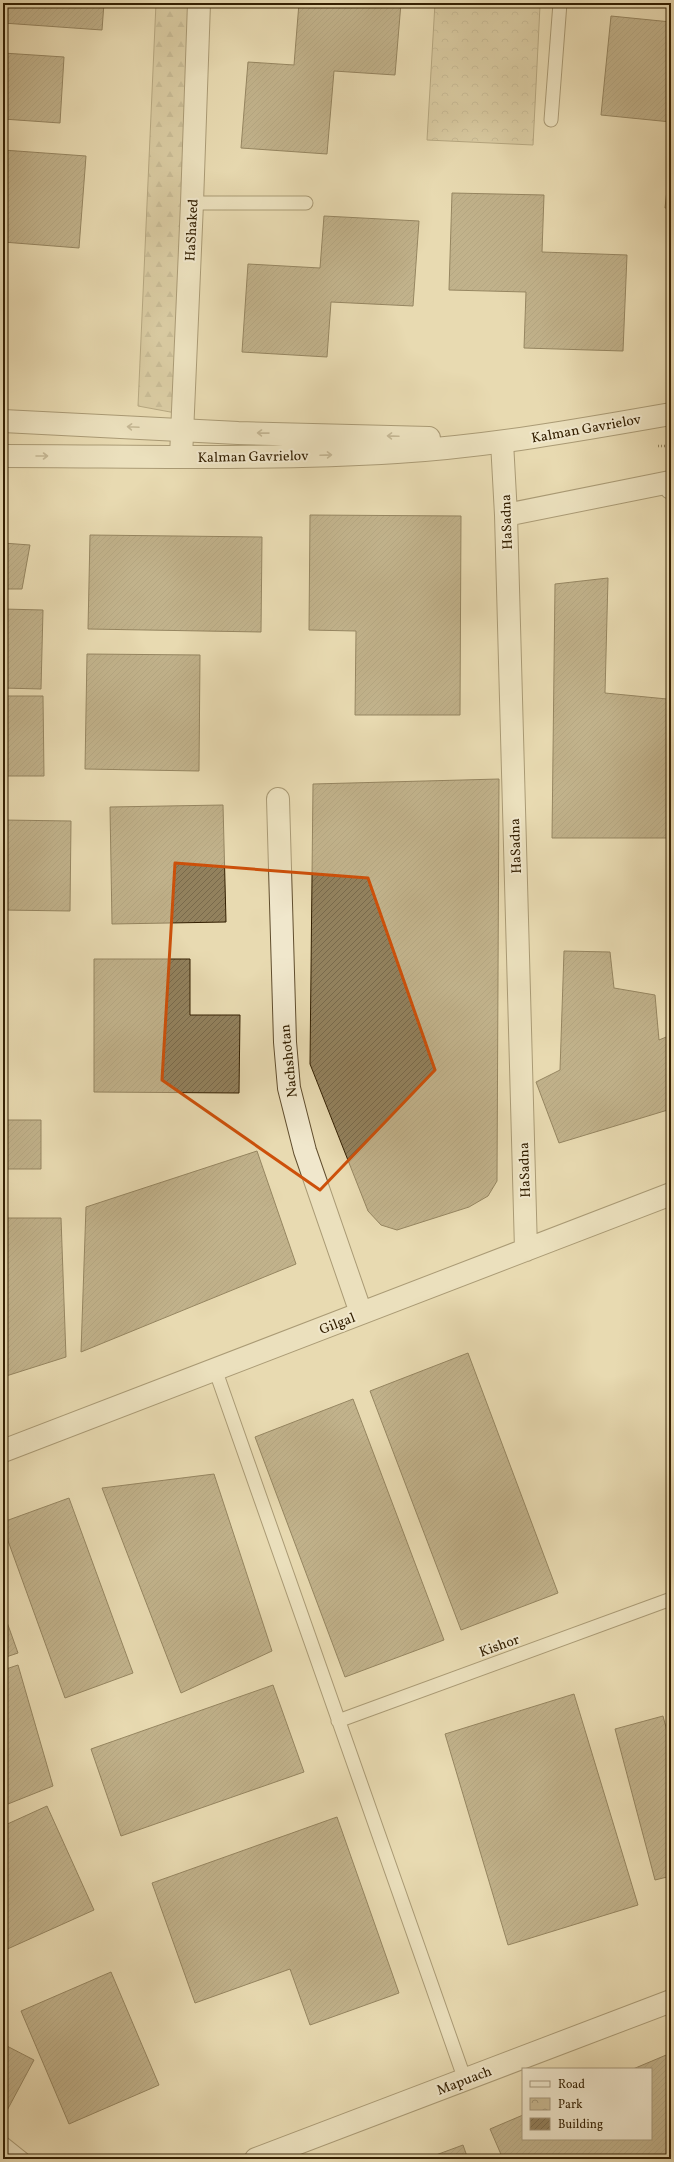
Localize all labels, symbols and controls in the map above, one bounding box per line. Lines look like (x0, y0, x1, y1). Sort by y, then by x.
street label: HaShaked (181, 198, 204, 262)
street label: Kalman Gavrielov (530, 410, 643, 448)
one-way arrow (127, 424, 140, 431)
one-way arrow (257, 429, 270, 437)
one-way arrow (387, 432, 400, 440)
street label: Kalman Gavrielov (197, 447, 309, 468)
one-way arrow (319, 451, 332, 458)
one-way arrow (35, 452, 48, 460)
street label: HaSadna (497, 494, 518, 550)
street label: HaSadna (506, 818, 527, 874)
street label: Nachshotan (276, 1023, 303, 1098)
street label: HaSadna (515, 1142, 536, 1198)
street label: Gilgal (317, 1309, 358, 1340)
street label: Kishor (477, 1630, 522, 1662)
street label: Mapuach (434, 2062, 495, 2101)
legend (522, 2068, 652, 2140)
text: Road (558, 2077, 585, 2093)
text: Park (558, 2097, 583, 2113)
text: Building (558, 2117, 603, 2133)

